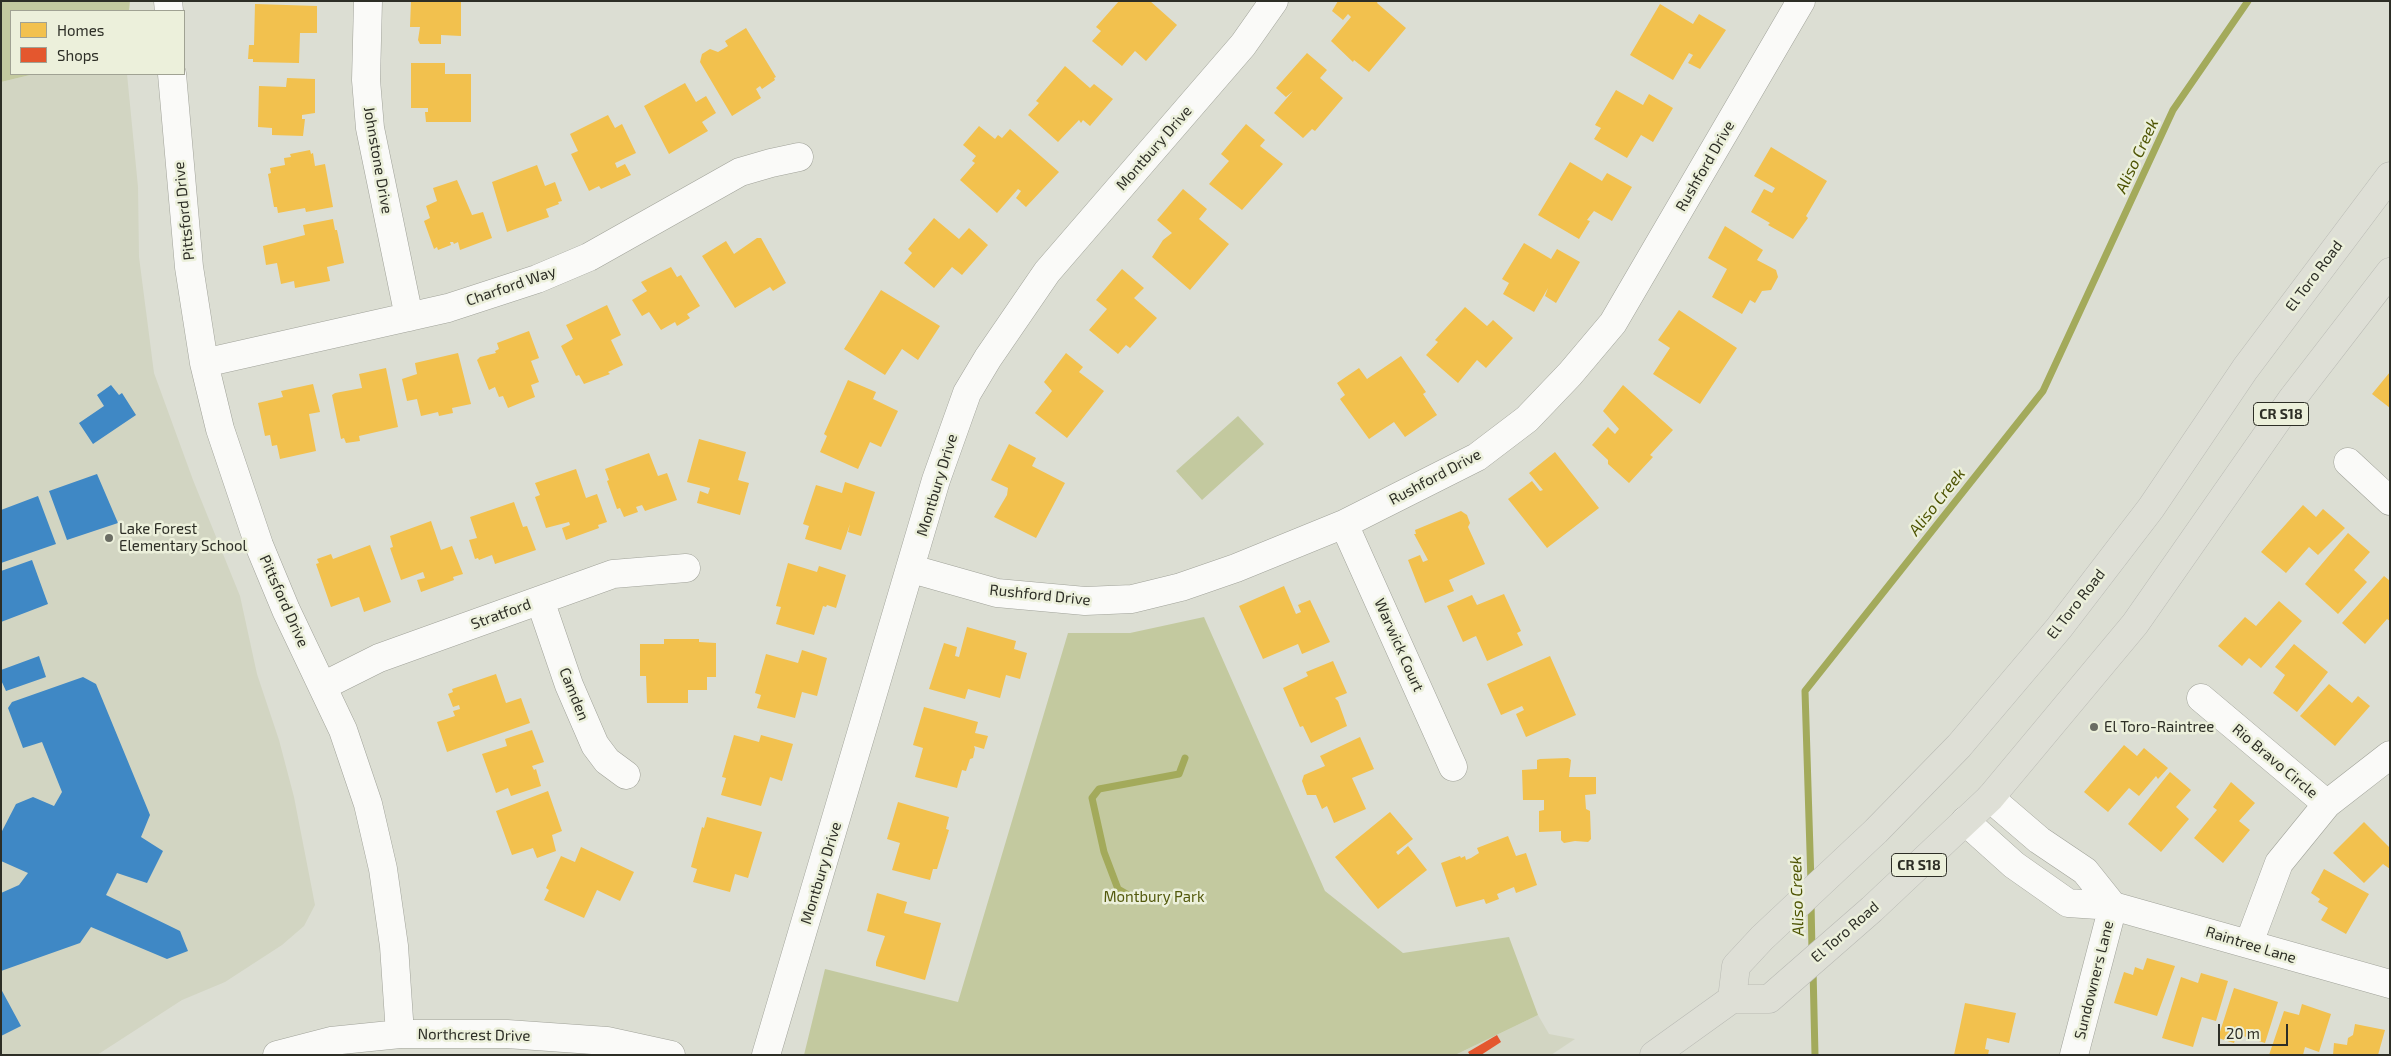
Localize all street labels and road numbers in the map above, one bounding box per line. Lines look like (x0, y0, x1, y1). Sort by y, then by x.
street label: Montbury Drive (1112, 102, 1196, 194)
street label: Johnstone Drive (360, 105, 396, 215)
street label: Rushford Drive (1672, 117, 1738, 215)
street label: Pittsford Drive (170, 161, 198, 261)
street label: El Toro Road (2282, 237, 2346, 315)
street label: Charford Way (464, 262, 558, 310)
road number: CR S18 (2254, 402, 2308, 426)
street label: Montbury Drive (913, 432, 961, 538)
street label: Rushford Drive (1386, 445, 1484, 509)
street label: Pittsford Drive (256, 552, 312, 650)
street label: El Toro Road (2043, 565, 2109, 643)
street label: Rushford Drive (989, 581, 1091, 609)
street label: Stratford (469, 595, 533, 633)
street label: Warwick Court (1370, 596, 1428, 694)
street label: Camden (555, 665, 593, 723)
street label: Rio Bravo Circle (2229, 720, 2321, 802)
street label: Montbury Drive (797, 820, 845, 926)
road number: CR S18 (1892, 854, 1946, 876)
street label: El Toro Road (1807, 898, 1883, 966)
street label: Sundowners Lane (2071, 919, 2117, 1041)
street label: Raintree Lane (2204, 923, 2298, 967)
street label: Northcrest Drive (417, 1025, 531, 1045)

